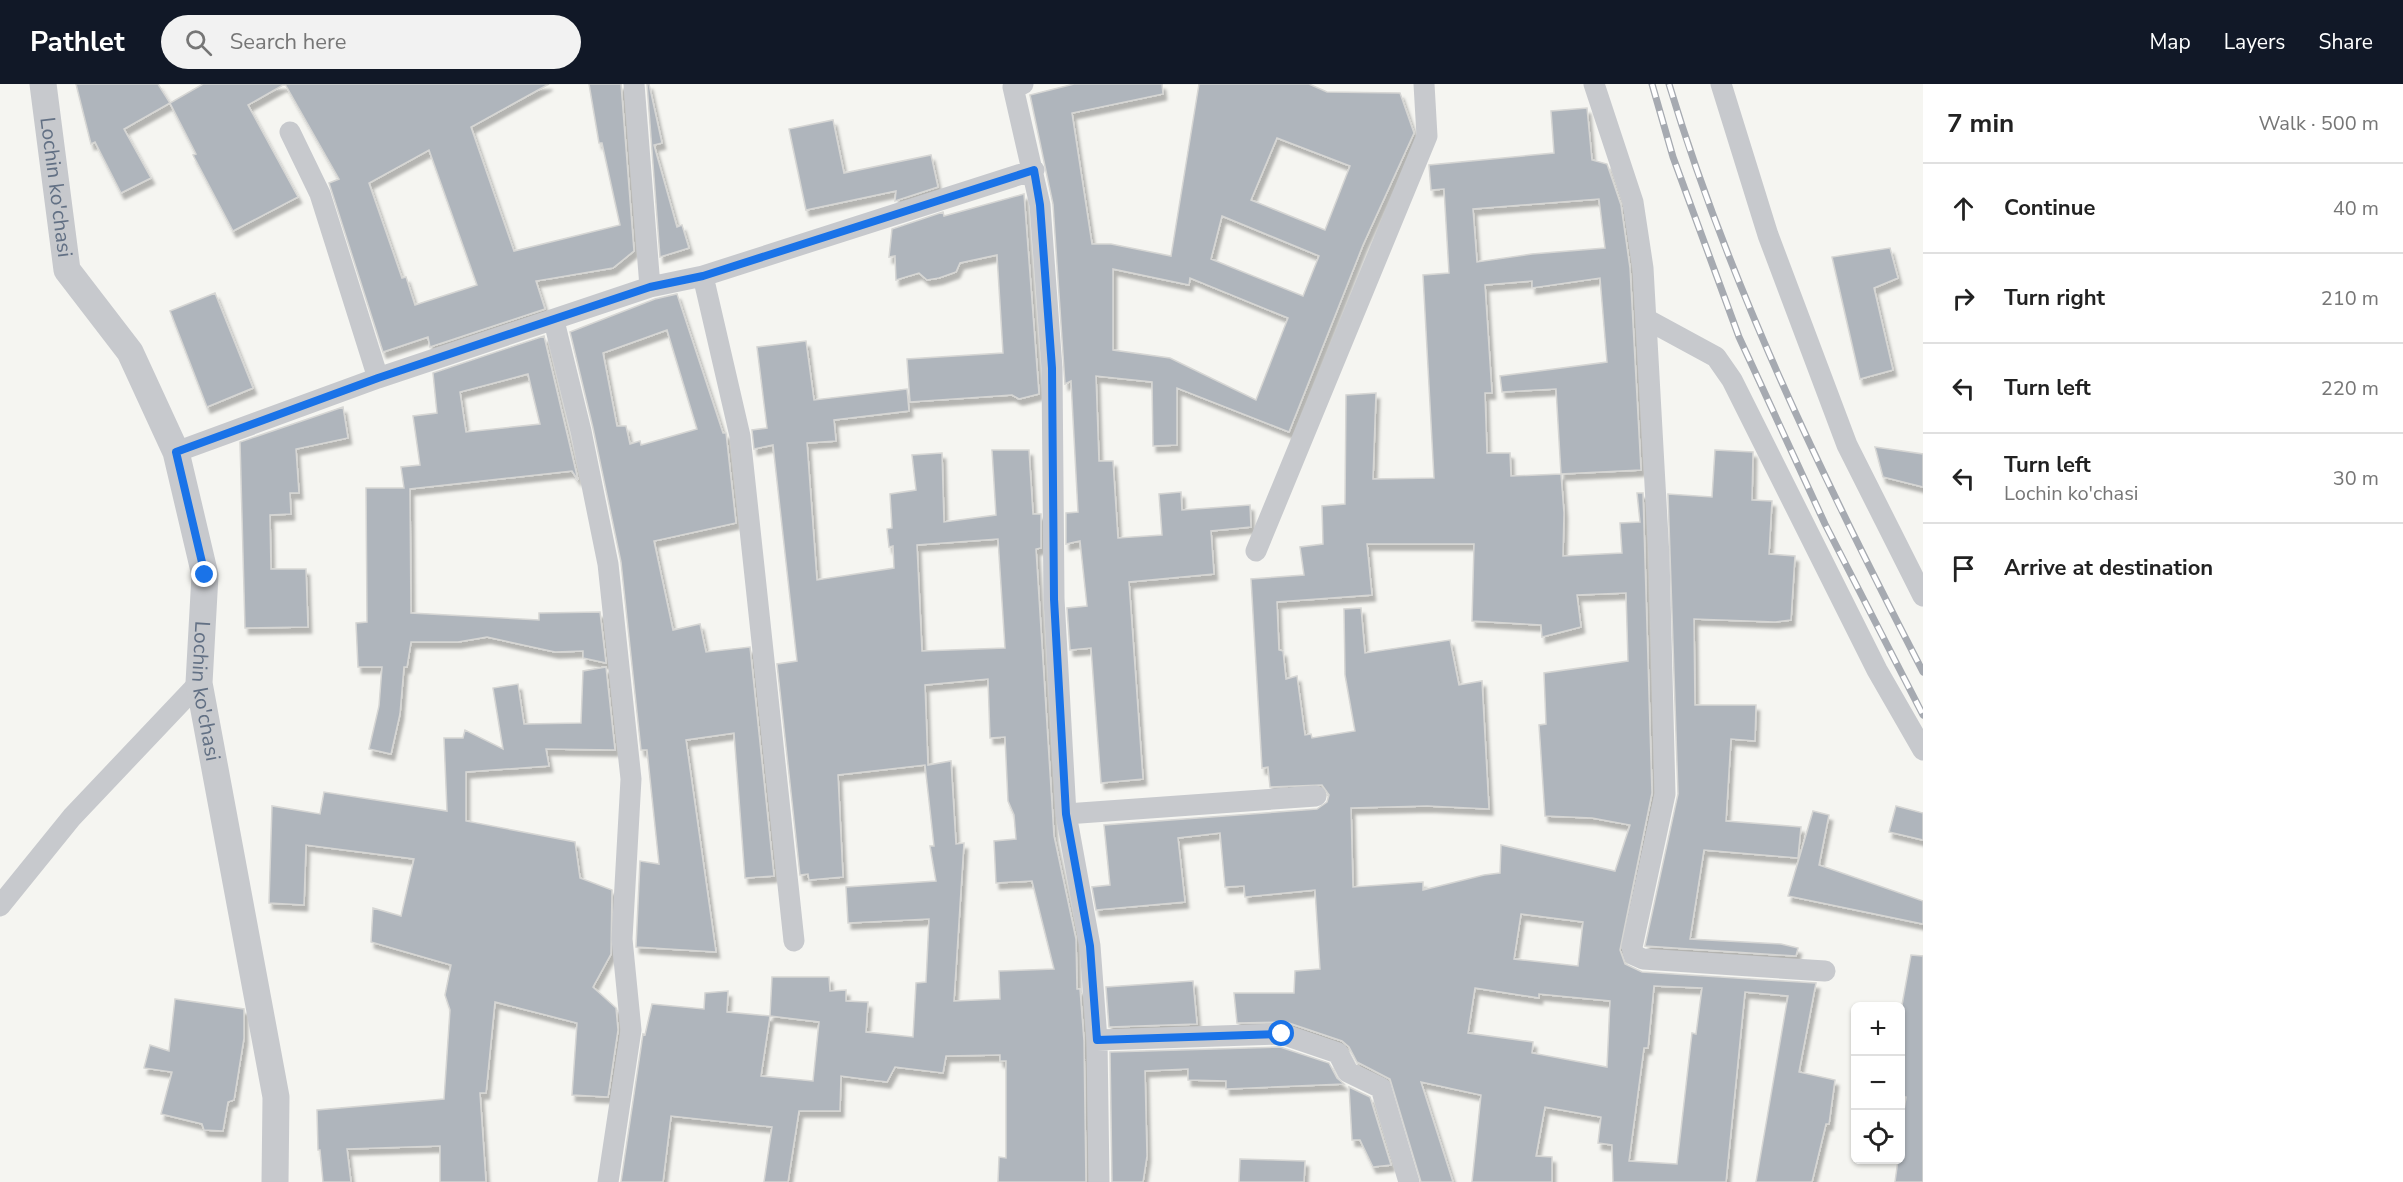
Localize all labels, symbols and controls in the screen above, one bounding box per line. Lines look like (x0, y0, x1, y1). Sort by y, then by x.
search box (161, 15, 581, 69)
text: Pathlet (30, 23, 125, 61)
icon: search (182, 26, 215, 59)
text: Search here (230, 27, 346, 57)
text: Map (2149, 28, 2191, 56)
text: Layers (2224, 28, 2285, 56)
text: Share (2318, 28, 2373, 56)
text: 7 min (1947, 106, 2014, 141)
text: Walk · 500 m (2259, 110, 2379, 137)
street label: Lochin ko'chasi (33, 115, 79, 259)
icon: ahead (1947, 192, 1980, 225)
text: Continue (2004, 193, 2095, 223)
text: 40 m (2333, 195, 2379, 222)
icon: right (1947, 282, 1980, 315)
text: Turn right (2004, 283, 2105, 313)
text: 210 m (2321, 285, 2379, 312)
icon: left (1947, 372, 1980, 405)
text: Turn left (2004, 373, 2091, 403)
text: 220 m (2321, 375, 2379, 402)
text: Turn left (2004, 450, 2091, 480)
icon: left (1947, 462, 1980, 495)
text: 30 m (2333, 465, 2379, 492)
text: Lochin ko'chasi (2004, 480, 2138, 507)
icon: arrive (1947, 552, 1980, 585)
text: Arrive at destination (2004, 553, 2213, 583)
route end (191, 561, 217, 587)
street label: Lochin ko'chasi (185, 620, 227, 763)
map controls (1851, 1002, 1905, 1164)
button: + (1851, 1002, 1905, 1056)
route start (1268, 1020, 1294, 1046)
button: − (1851, 1056, 1905, 1110)
button: locate (1851, 1110, 1905, 1164)

